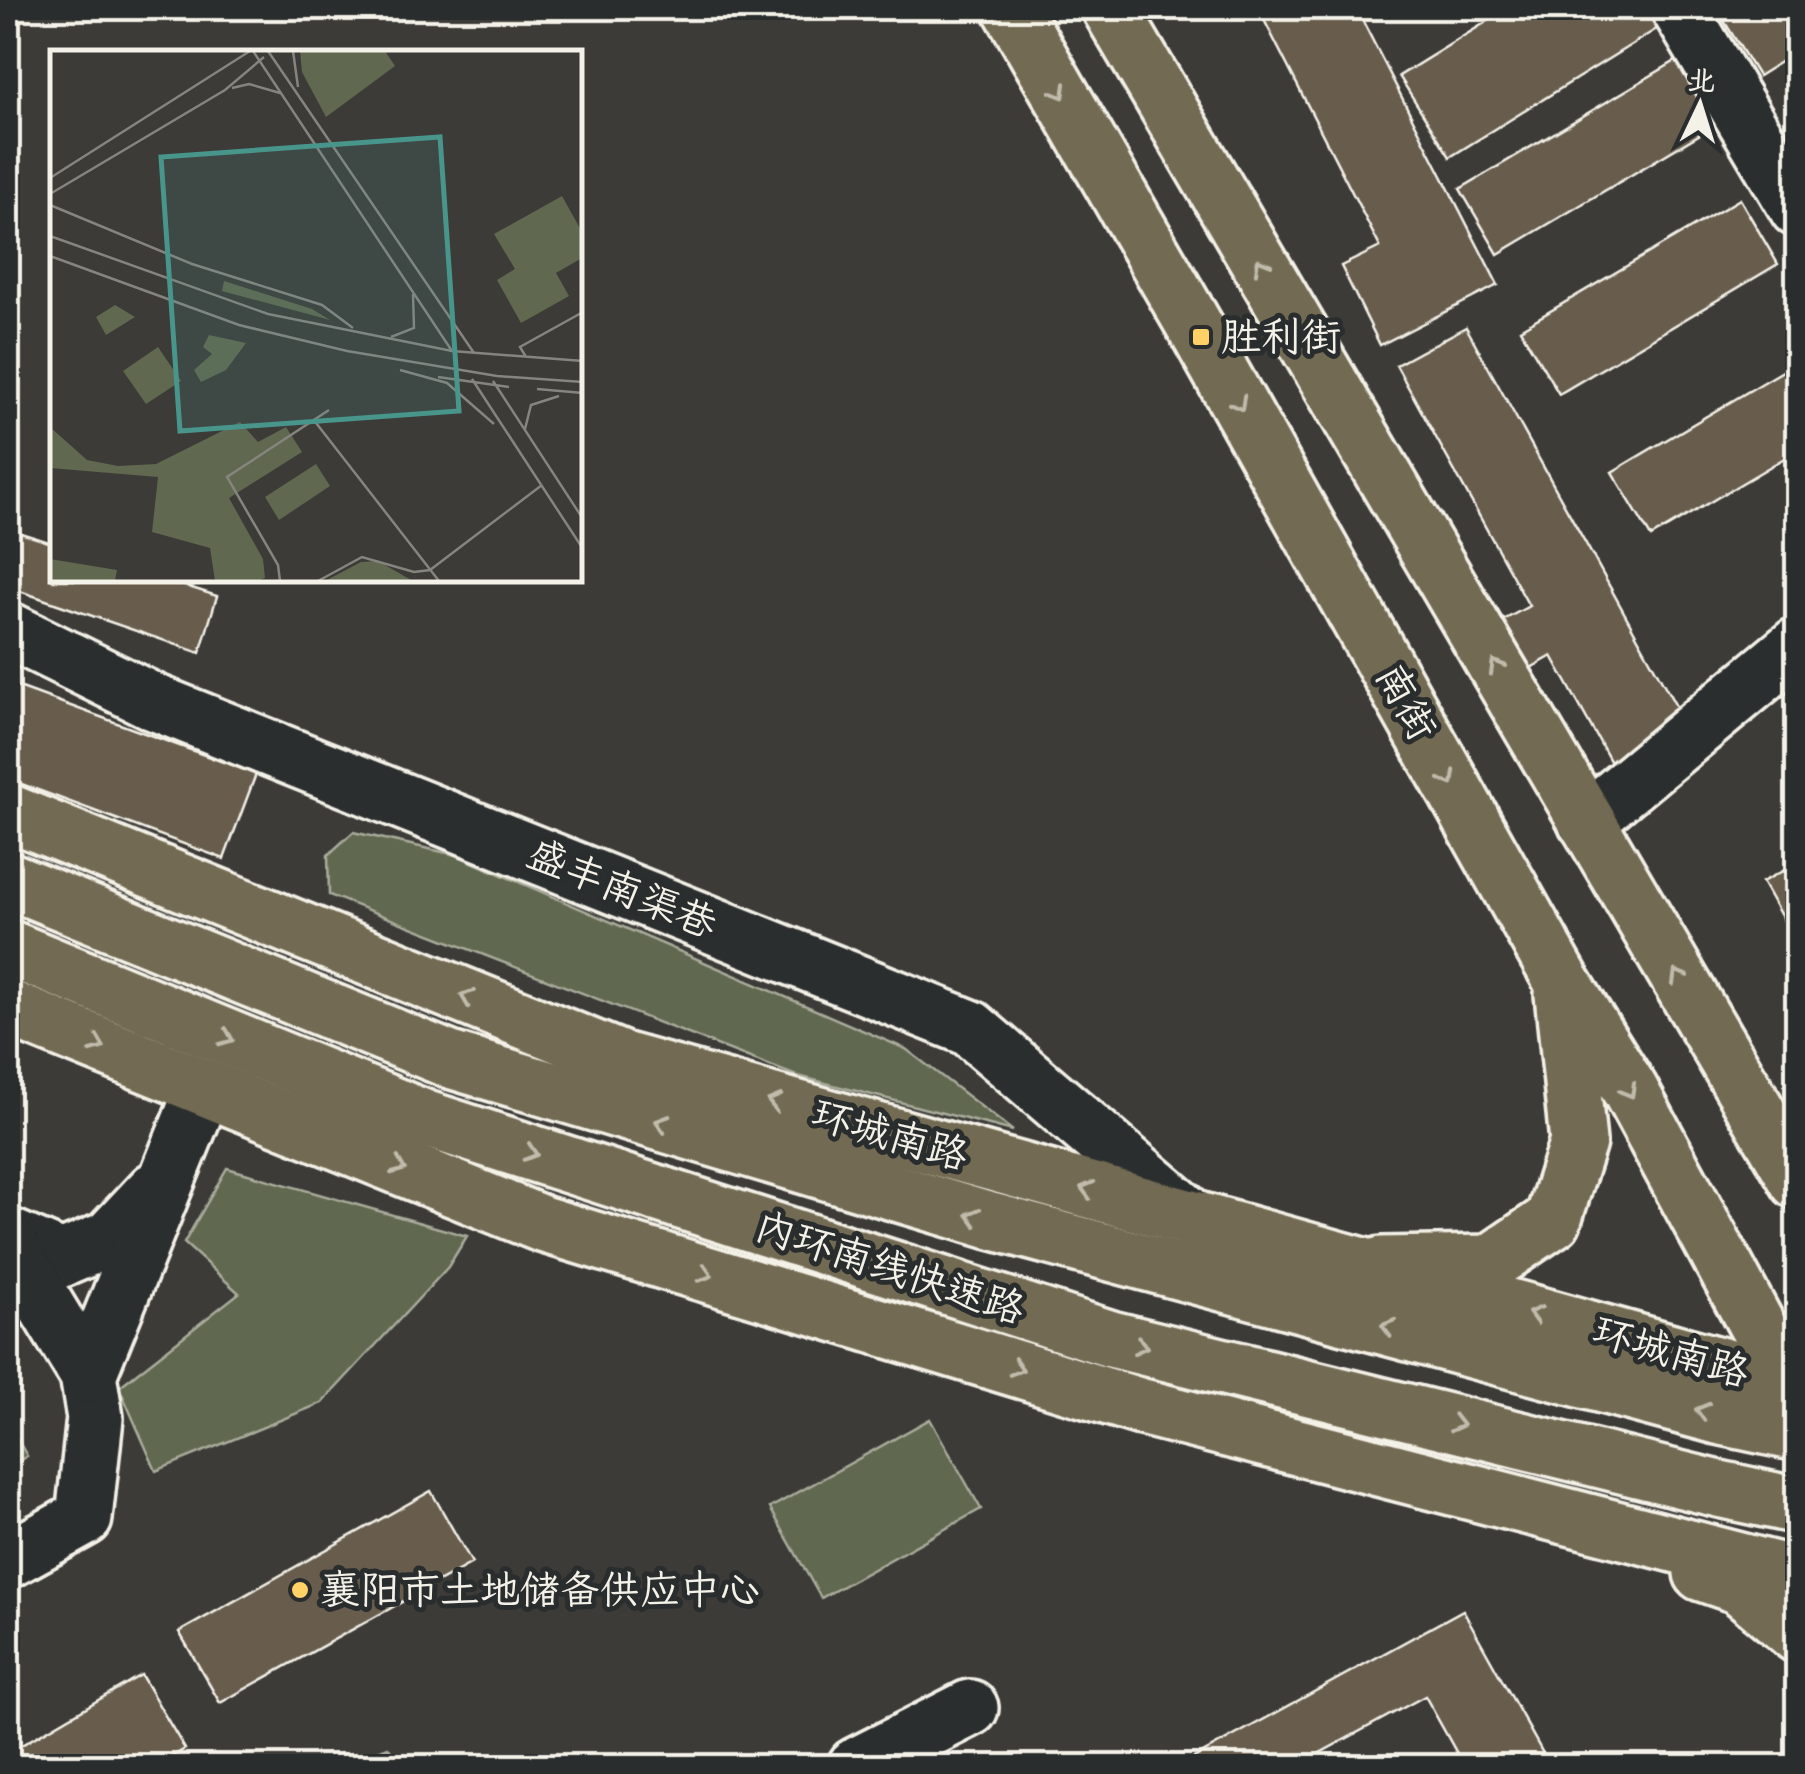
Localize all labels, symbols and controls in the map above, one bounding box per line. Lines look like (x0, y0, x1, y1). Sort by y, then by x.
inset map (50, 50, 582, 582)
north arrow (1650, 55, 1750, 155)
text: 北 (1687, 62, 1717, 99)
one-way arrow (1047, 81, 1067, 99)
one-way arrow (1253, 258, 1273, 276)
place label: 胜利街 (1221, 312, 1341, 362)
marker: 胜利街 (1190, 326, 1212, 348)
one-way arrow (1226, 393, 1246, 411)
street label: 南街 (1365, 655, 1447, 749)
one-way arrow (1489, 659, 1508, 677)
one-way arrow (1437, 769, 1456, 787)
street label: 盛丰南渠巷 (520, 828, 724, 950)
one-way arrow (1670, 969, 1690, 987)
one-way arrow (459, 989, 477, 1009)
one-way arrow (218, 1027, 235, 1047)
one-way arrow (88, 1034, 106, 1054)
one-way arrow (1617, 1080, 1637, 1098)
street label: 环城南路 (806, 1089, 974, 1181)
one-way arrow (766, 1093, 783, 1114)
one-way arrow (654, 1114, 671, 1135)
one-way arrow (522, 1141, 539, 1162)
one-way arrow (389, 1155, 407, 1175)
one-way arrow (1079, 1180, 1096, 1201)
street label: 内环南线快速路 (749, 1201, 1031, 1335)
one-way arrow (965, 1207, 982, 1228)
one-way arrow (697, 1262, 714, 1283)
one-way arrow (1527, 1305, 1544, 1326)
street label: 环城南路 (1587, 1306, 1755, 1398)
one-way arrow (1380, 1318, 1398, 1339)
one-way arrow (1132, 1334, 1149, 1355)
one-way arrow (1007, 1356, 1024, 1377)
one-way arrow (1694, 1402, 1712, 1423)
one-way arrow (1448, 1412, 1465, 1433)
place label: 襄阳市土地储备供应中心 (320, 1565, 760, 1615)
marker: 襄阳市土地储备供应中心 (289, 1579, 311, 1601)

